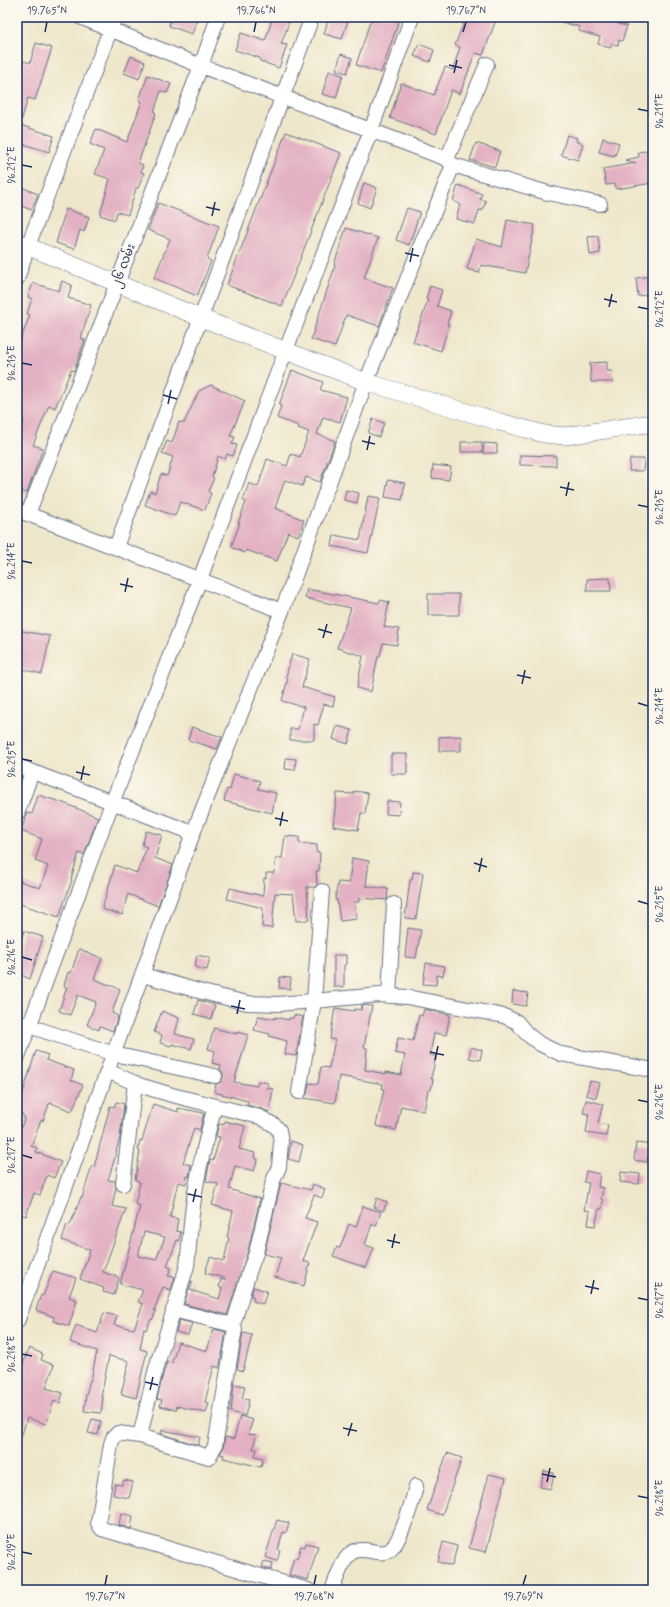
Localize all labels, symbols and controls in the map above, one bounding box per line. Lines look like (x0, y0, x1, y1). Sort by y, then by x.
text: 19.765°N (27, 4, 67, 18)
text: 19.766°N (236, 4, 276, 18)
text: 19.767°N (446, 4, 486, 18)
text: 96.211°E (653, 93, 667, 129)
text: 96.212°E (5, 146, 19, 184)
street label: ၂၆ လမ်း (106, 241, 141, 291)
text: 96.212°E (653, 290, 667, 328)
text: 96.213°E (5, 345, 19, 381)
text: 96.213°E (653, 489, 667, 525)
text: 96.214°E (5, 542, 19, 580)
text: 96.214°E (653, 687, 667, 725)
text: 96.215°E (5, 740, 19, 777)
text: 96.215°E (653, 885, 667, 922)
text: 96.216°E (5, 939, 19, 975)
text: 96.216°E (653, 1084, 667, 1120)
text: 96.217°E (5, 1136, 19, 1173)
text: 96.217°E (653, 1281, 667, 1318)
text: 96.218°E (5, 1336, 19, 1372)
text: 96.218°E (653, 1480, 667, 1516)
text: 96.219°E (5, 1534, 19, 1570)
text: 19.767°N (85, 1590, 125, 1604)
text: 19.768°N (294, 1590, 334, 1604)
text: 19.769°N (503, 1590, 543, 1604)

